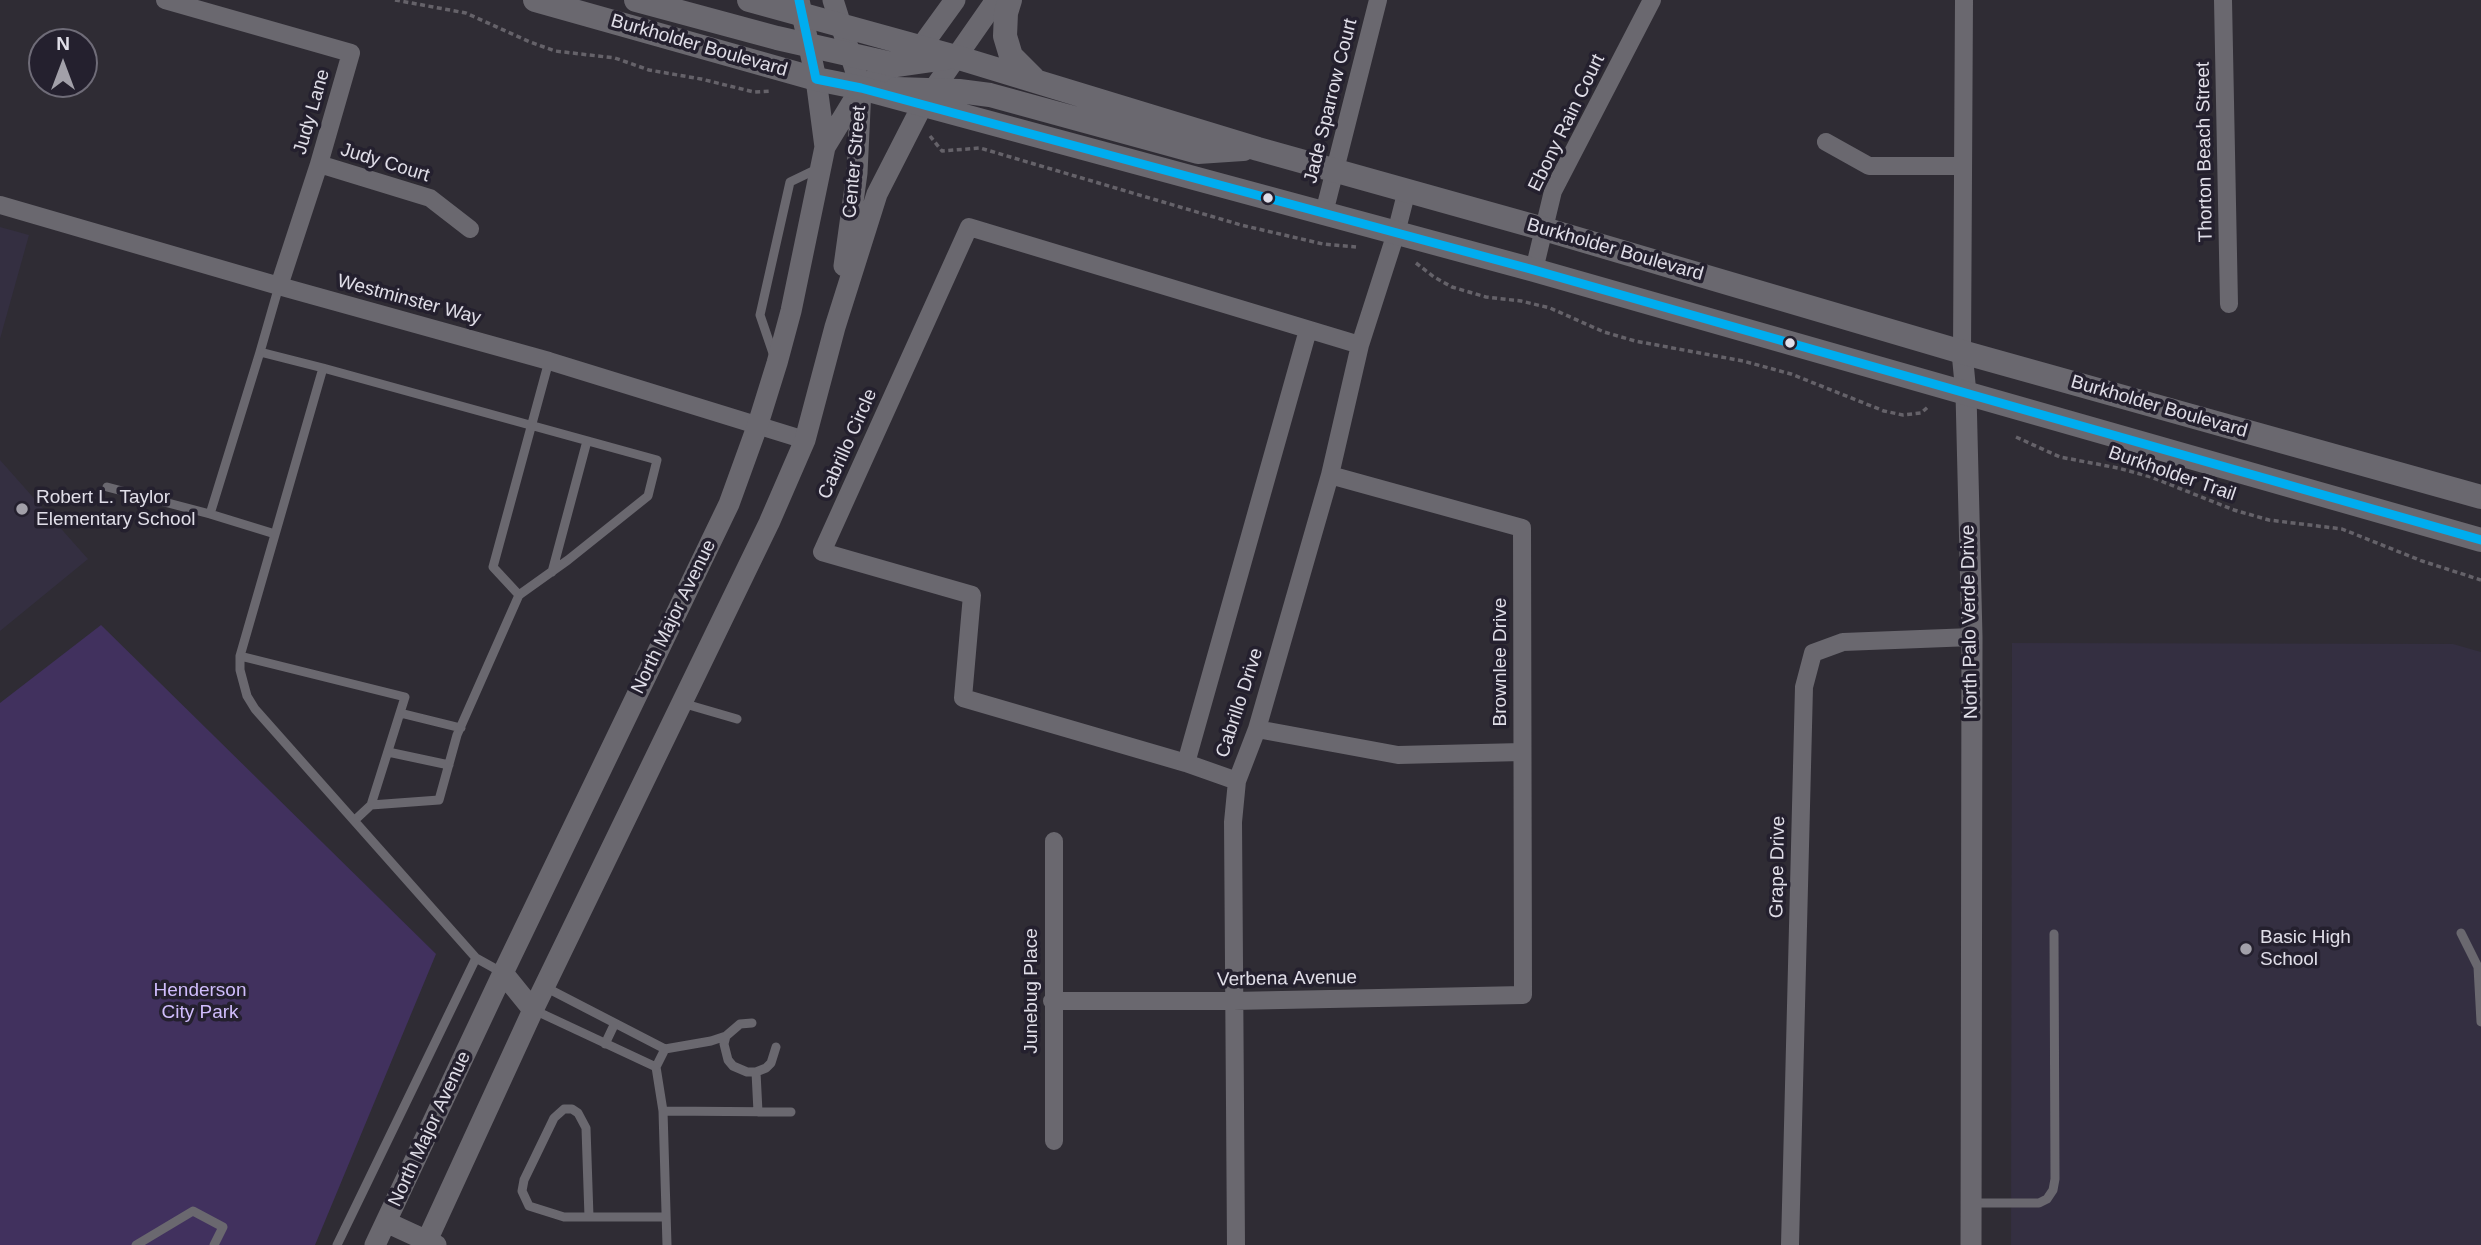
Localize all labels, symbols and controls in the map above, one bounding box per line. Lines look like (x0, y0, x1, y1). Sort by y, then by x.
street label: Burkholder Boulevard (608, 10, 790, 82)
street label: Jade Sparrow Court (1300, 16, 1362, 186)
north arrow (28, 28, 98, 98)
text: N (56, 33, 70, 54)
street label: Ebony Rain Court (1524, 51, 1610, 195)
street label: Thorton Beach Street (2192, 62, 2218, 242)
street label: Judy Lane (289, 67, 335, 157)
street label: Center Street (839, 105, 871, 219)
street label: Judy Court (338, 139, 432, 187)
unlabelled marker (1261, 191, 1275, 205)
street label: Burkholder Boulevard (1524, 214, 1706, 286)
street label: Westminster Way (335, 270, 483, 330)
unlabelled marker (1783, 336, 1797, 350)
street label: Burkholder Boulevard (2068, 371, 2250, 443)
street label: Cabrillo Circle (814, 385, 882, 503)
street label: Burkholder Trail (2105, 442, 2239, 506)
place label: Robert L. Taylor Elementary School (36, 487, 195, 531)
marker: Robert L. Taylor Elementary School (14, 501, 30, 517)
street label: North Palo Verde Drive (1957, 525, 1983, 719)
street label: North Major Avenue (627, 536, 721, 698)
street label: Brownlee Drive (1490, 598, 1512, 726)
street label: Cabrillo Drive (1212, 645, 1268, 761)
street label: Grape Drive (1766, 816, 1790, 918)
place label: Basic High School (2260, 927, 2351, 971)
street label: Junebug Place (1021, 928, 1043, 1054)
marker: Basic High School (2238, 941, 2254, 957)
street label: Verbena Avenue (1217, 966, 1357, 992)
park label: Henderson City Park (154, 980, 246, 1024)
street label: North Major Avenue (384, 1048, 476, 1210)

